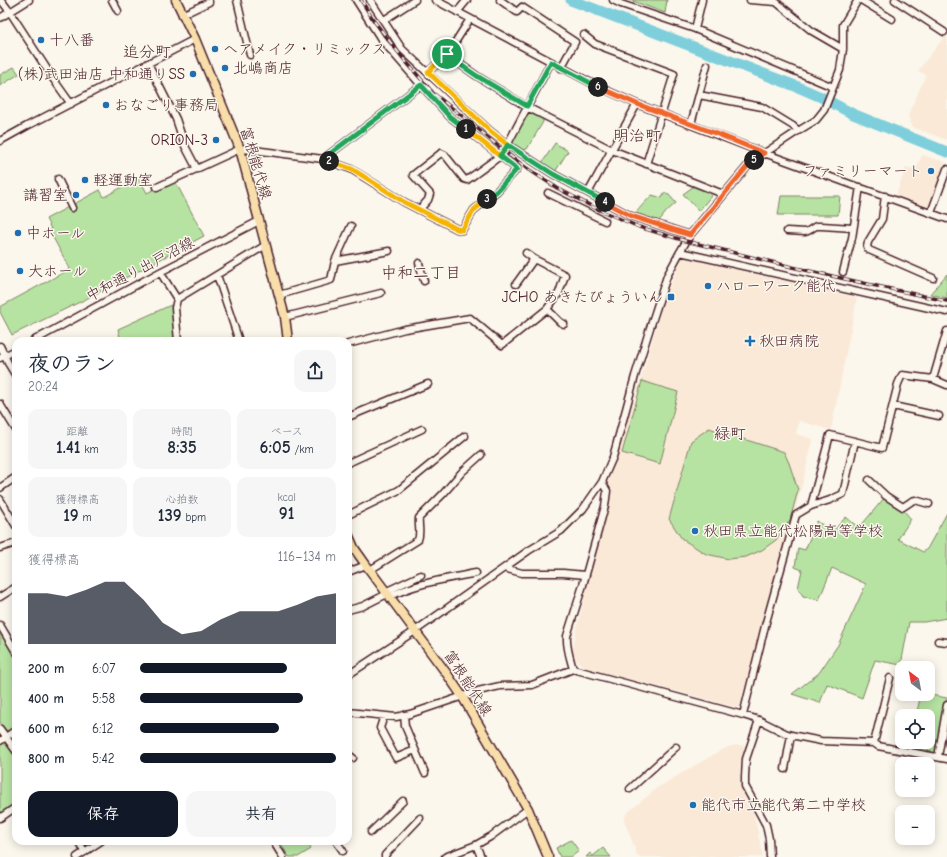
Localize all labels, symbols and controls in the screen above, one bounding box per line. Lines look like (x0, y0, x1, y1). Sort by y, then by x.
place label: 十八番 (49, 31, 94, 49)
marker: 十八番 (36, 35, 46, 45)
pin (430, 37, 464, 71)
place label: ヘアメイク・リミックス (223, 40, 387, 58)
district label: 追分町 (123, 43, 171, 61)
icon: arrive (436, 43, 458, 65)
marker: ヘアメイク・リミックス (210, 44, 220, 54)
place label: 北嶋商店 (233, 59, 293, 77)
marker: 北嶋商店 (220, 63, 230, 73)
place label: (株)武田油店 中和通りSS (18, 65, 185, 83)
marker: (株)武田油店 中和通りSS (188, 69, 198, 79)
pin: 6 (588, 77, 608, 97)
text: 6 (595, 80, 601, 93)
place label: おなごり事務局 (114, 96, 219, 114)
marker: おなごり事務局 (101, 100, 111, 110)
pin: 1 (456, 119, 476, 139)
text: 1 (464, 122, 468, 135)
street label: 富根能代線 (236, 124, 276, 202)
district label: 明治町 (613, 127, 661, 145)
place label: ORION-3 (151, 131, 208, 149)
marker: ORION-3 (211, 135, 221, 145)
pin: 5 (744, 150, 764, 170)
pin: 2 (319, 151, 339, 171)
text: 5 (751, 153, 757, 166)
text: 2 (326, 154, 332, 167)
place label: ファミリーマート (803, 162, 923, 180)
marker: ファミリーマート (926, 166, 936, 176)
place label: 軽運動室 (93, 171, 153, 189)
marker: 軽運動室 (80, 175, 90, 185)
place label: 講習室 (23, 186, 68, 204)
pin: 3 (477, 189, 497, 209)
marker: 講習室 (71, 190, 81, 200)
text: 3 (484, 192, 490, 205)
pin: 4 (595, 192, 615, 212)
text: 4 (602, 195, 608, 208)
place label: 中ホール (26, 224, 85, 242)
marker: 中ホール (13, 228, 23, 238)
street label: 中和通り出戸沼線 (83, 233, 197, 305)
place label: 大ホール (28, 262, 87, 280)
district label: 中和二丁目 (381, 264, 461, 282)
marker: 大ホール (15, 266, 25, 276)
place label: ハローワーク能代 (716, 277, 836, 295)
marker: ハローワーク能代 (703, 281, 713, 291)
place label: JCHO あきたびょういん (502, 288, 663, 306)
marker: JCHO あきたびょういん (666, 292, 676, 302)
place label: 秋田病院 (759, 332, 819, 350)
marker: 秋田病院 (744, 335, 756, 347)
button: share (294, 350, 336, 392)
text: 夜のラン (28, 351, 116, 377)
text: 20:24 (28, 379, 58, 394)
text: 距離 (66, 425, 88, 438)
text: 時間 (171, 425, 193, 438)
text: ペース (270, 425, 303, 438)
district label: 緑町 (714, 425, 746, 443)
text: 1.41 (56, 438, 80, 457)
text: 8:35 (167, 438, 197, 457)
text: 6:05 (260, 438, 291, 457)
text: km (80, 443, 99, 456)
text: /km (291, 443, 314, 456)
text: kcal (277, 491, 296, 504)
text: 獲得標高 (55, 493, 99, 506)
text: 心拍数 (165, 493, 198, 506)
text: 91 (279, 504, 294, 523)
text: 19 (63, 506, 79, 525)
text: 139 (158, 506, 182, 525)
text: m (79, 511, 92, 524)
text: bpm (182, 511, 206, 524)
place label: 秋田県立能代松陽高等学校 (703, 522, 883, 540)
marker: 秋田県立能代松陽高等学校 (690, 526, 700, 536)
text: 116–134 m (278, 549, 336, 564)
text: 獲得標高 (28, 552, 80, 567)
street label: 富根能代線 (440, 647, 496, 719)
text: 200 m (28, 661, 64, 676)
text: 6:07 (92, 661, 115, 676)
north arrow (895, 661, 935, 701)
map controls (895, 661, 935, 845)
text: 400 m (28, 691, 64, 706)
text: 5:58 (92, 691, 115, 706)
button: locate (895, 709, 935, 749)
text: 600 m (28, 721, 65, 736)
text: 6:12 (92, 721, 113, 736)
text: 800 m (28, 751, 65, 766)
text: 5:42 (92, 751, 115, 766)
button: + (895, 757, 935, 797)
button: 保存 (28, 791, 178, 837)
button: 共有 (186, 791, 336, 837)
place label: 能代市立能代第二中学校 (701, 796, 866, 814)
marker: 能代市立能代第二中学校 (688, 800, 698, 810)
button: − (895, 805, 935, 845)

